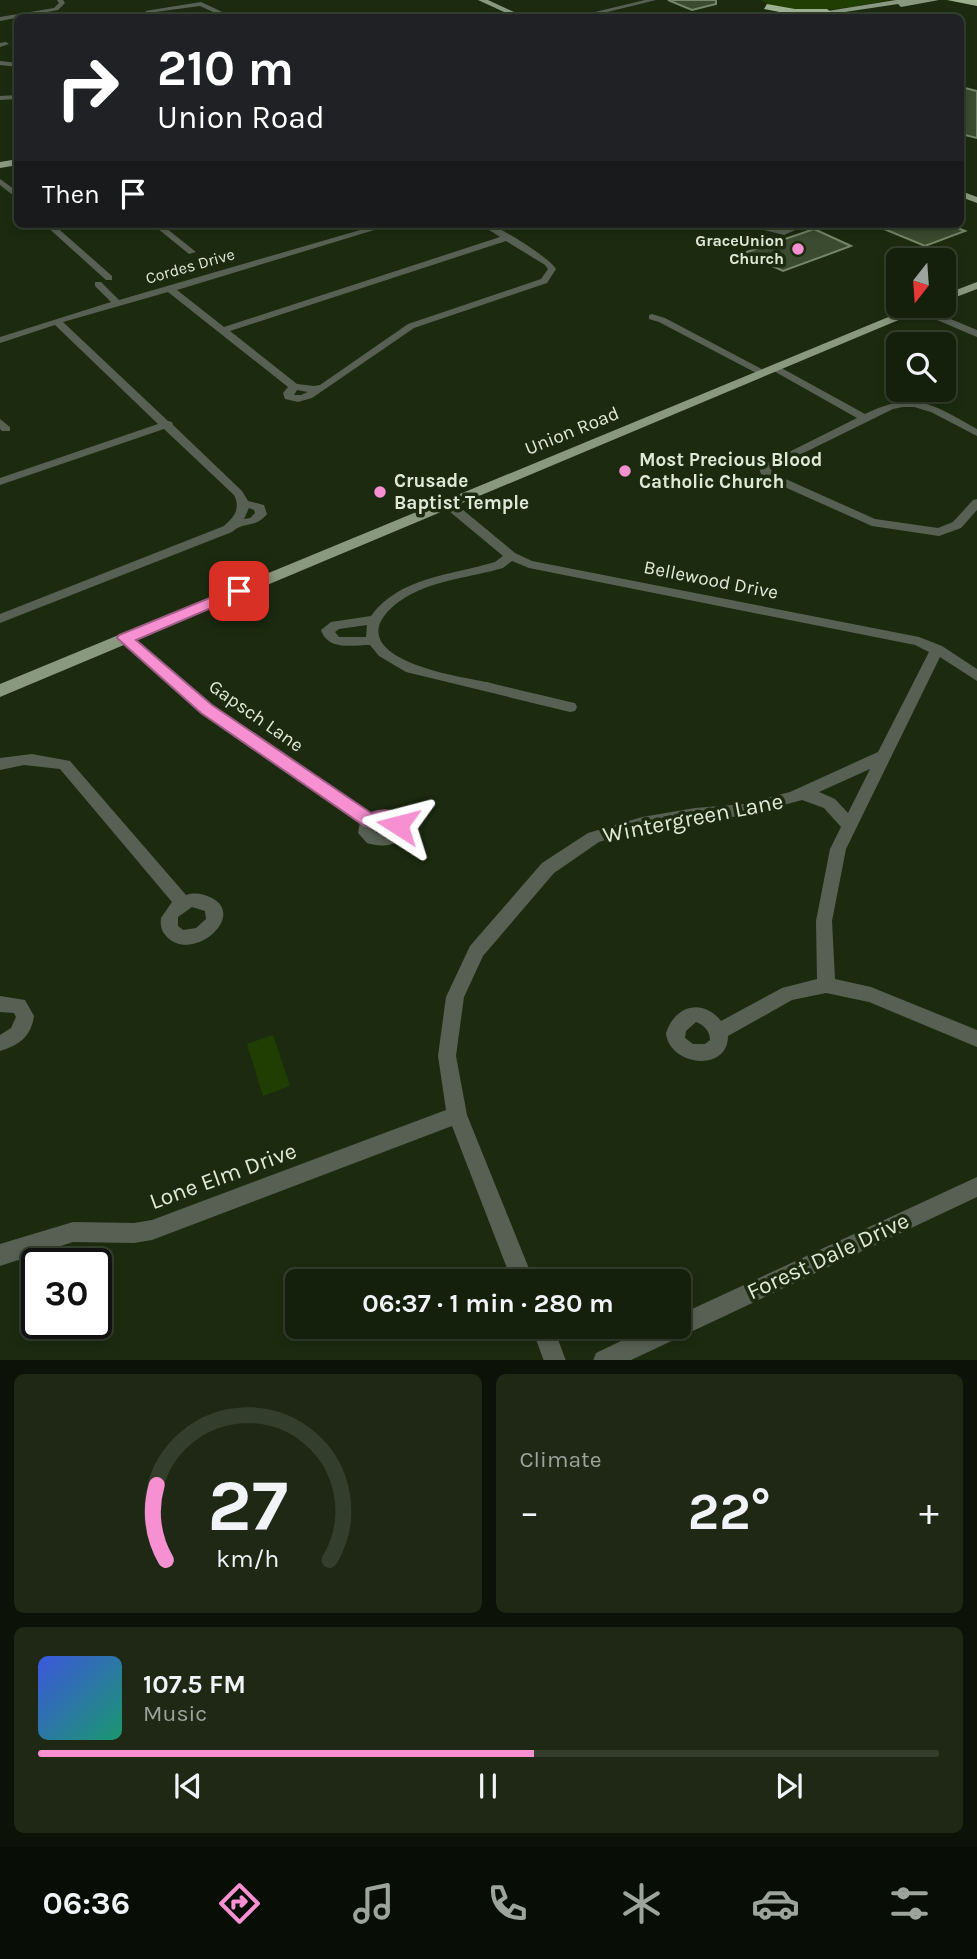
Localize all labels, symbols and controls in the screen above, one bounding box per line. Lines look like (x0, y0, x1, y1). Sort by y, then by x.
text: 210 m (157, 40, 294, 97)
icon: right (42, 42, 133, 133)
text: Union Road (157, 99, 325, 136)
icon: arrive (114, 175, 152, 213)
text: Then (42, 179, 100, 210)
place label: GraceUnion Church (695, 231, 784, 268)
marker: GraceUnion Church (790, 241, 806, 257)
street label: Cordes Drive (143, 244, 237, 288)
north arrow (886, 248, 956, 318)
map controls (886, 248, 956, 402)
button: search (886, 332, 956, 402)
street label: Union Road (522, 402, 622, 460)
place label: Most Precious Blood Catholic Church (639, 449, 822, 493)
marker: Most Precious Blood Catholic Church (617, 463, 633, 479)
place label: Crusade Baptist Temple (394, 470, 529, 514)
marker: Crusade Baptist Temple (372, 484, 388, 500)
street label: Bellewood Drive (642, 556, 780, 604)
pin (209, 561, 269, 621)
icon: arrive (220, 572, 258, 610)
street label: Gapsch Lane (205, 675, 307, 757)
street label: Wintergreen Lane (601, 787, 785, 849)
position arrow (361, 788, 435, 862)
street label: Lone Elm Drive (146, 1137, 300, 1215)
street label: Forest Dale Drive (743, 1207, 913, 1305)
speed limit sign: 30 (21, 1248, 112, 1339)
text: 06:37 · 1 min · 280 m (362, 1288, 614, 1319)
text: Climate (520, 1446, 602, 1473)
text: 27 (208, 1463, 288, 1548)
text: 22° (688, 1481, 771, 1542)
text: − (520, 1490, 539, 1535)
text: + (919, 1490, 939, 1535)
text: km/h (216, 1543, 279, 1572)
text: 107.5 FM (143, 1669, 246, 1700)
text: Music (143, 1700, 207, 1727)
icon: previous (169, 1767, 207, 1805)
icon: pause (469, 1767, 507, 1805)
icon: next (770, 1767, 808, 1805)
icon: directions (215, 1879, 264, 1928)
icon: music (349, 1879, 398, 1928)
icon: phone (483, 1879, 532, 1928)
icon: climate (617, 1879, 666, 1928)
icon: car (751, 1879, 800, 1928)
icon: filters (885, 1879, 934, 1928)
text: 06:36 (43, 1885, 130, 1922)

